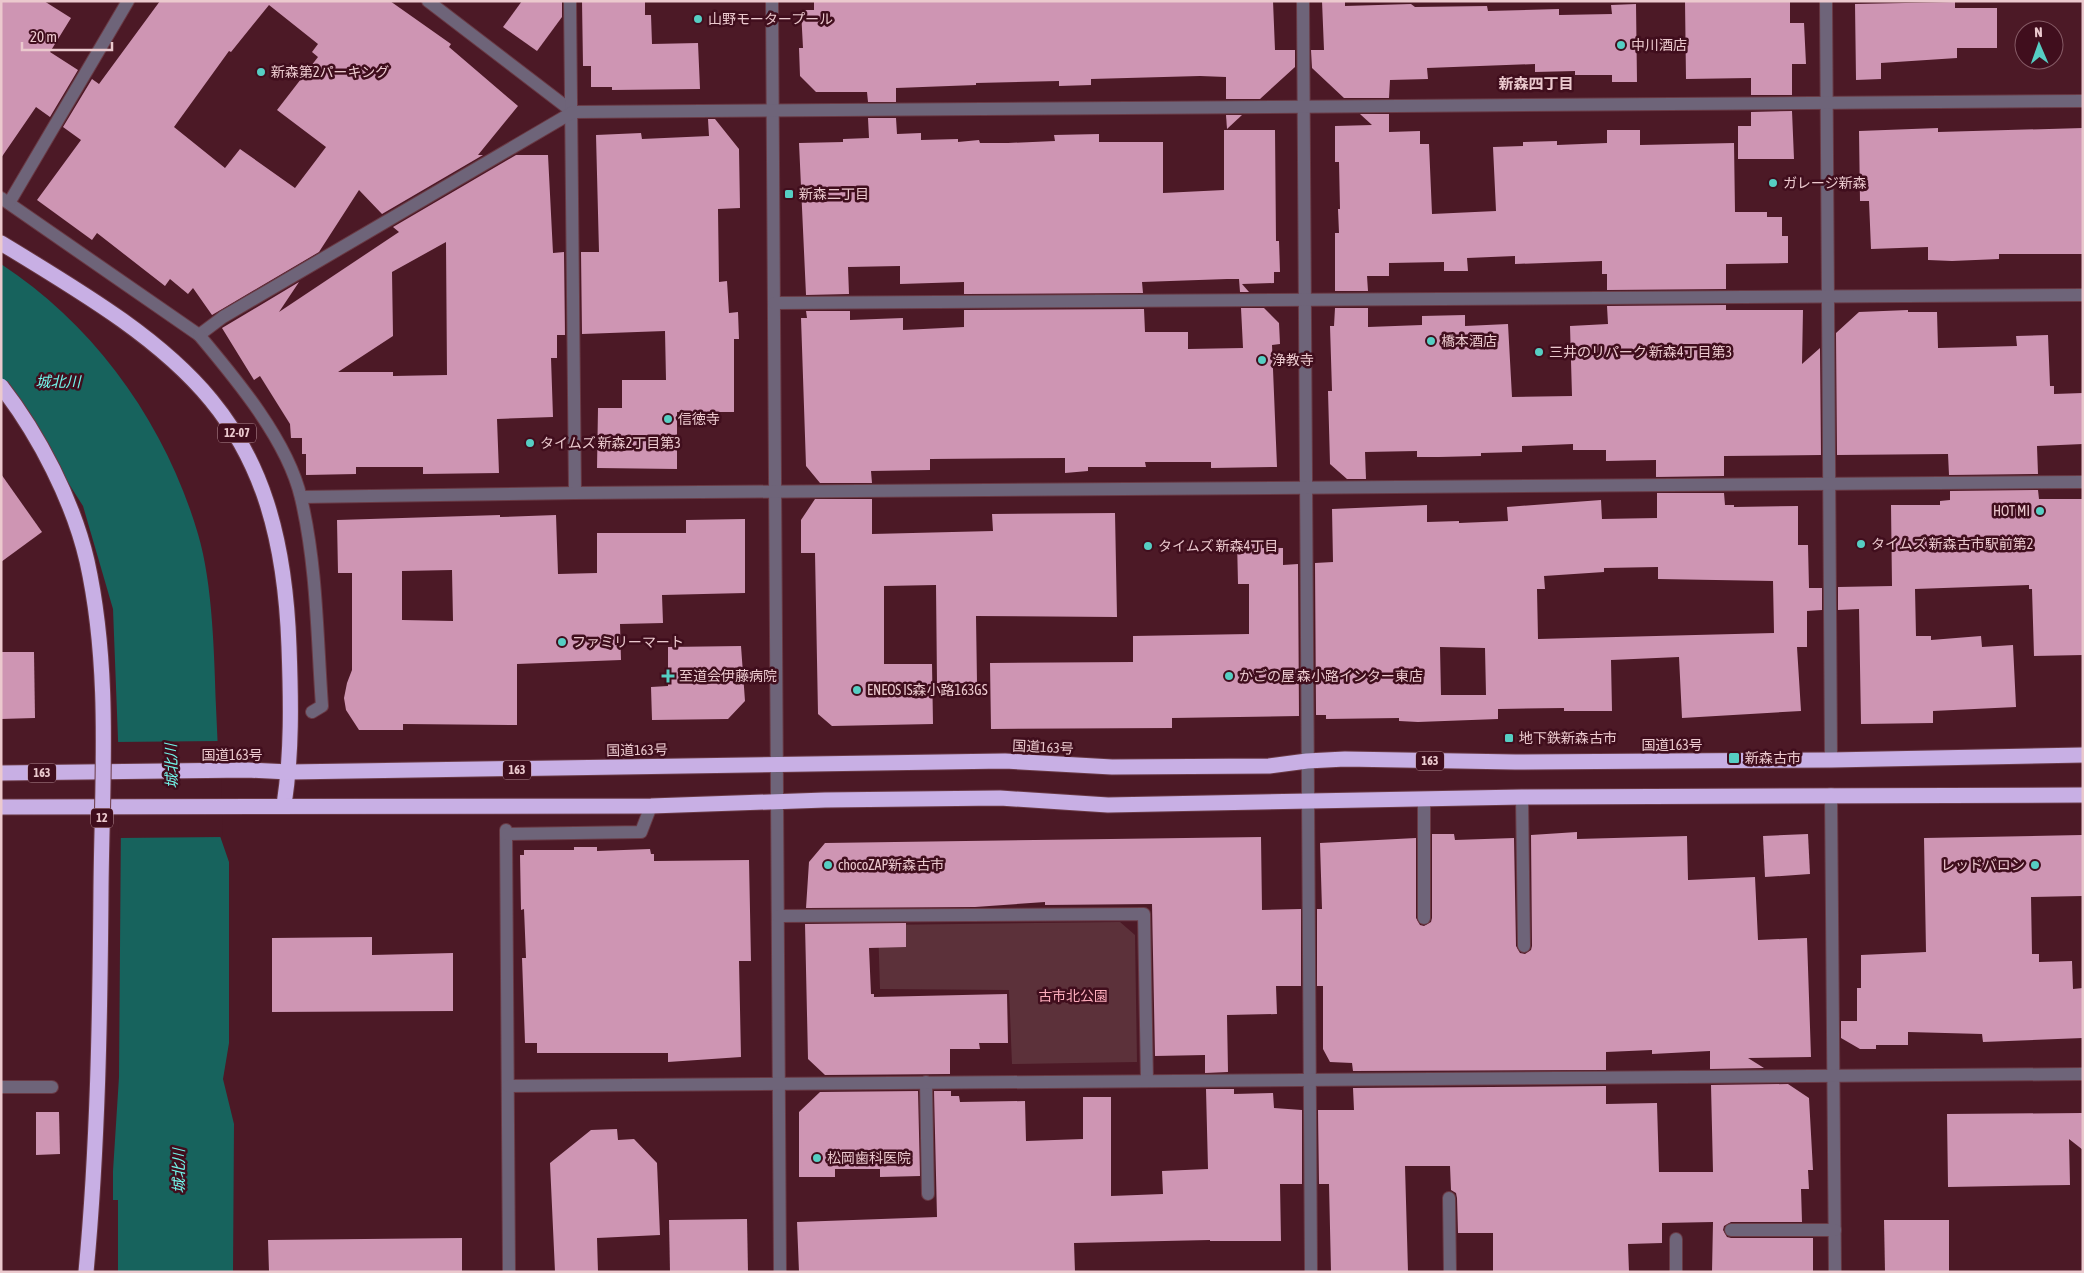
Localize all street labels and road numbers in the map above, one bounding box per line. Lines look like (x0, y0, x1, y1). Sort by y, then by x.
road number: 12-07 (218, 423, 256, 442)
street label: 国道163号 (1012, 737, 1074, 757)
street label: 国道163号 (1641, 737, 1703, 753)
street label: 国道163号 (606, 741, 668, 759)
street label: 国道163号 (201, 747, 263, 763)
road number: 163 (1416, 751, 1444, 770)
road number: 163 (503, 760, 531, 780)
road number: 163 (28, 764, 56, 782)
road number: 12 (91, 808, 113, 828)

